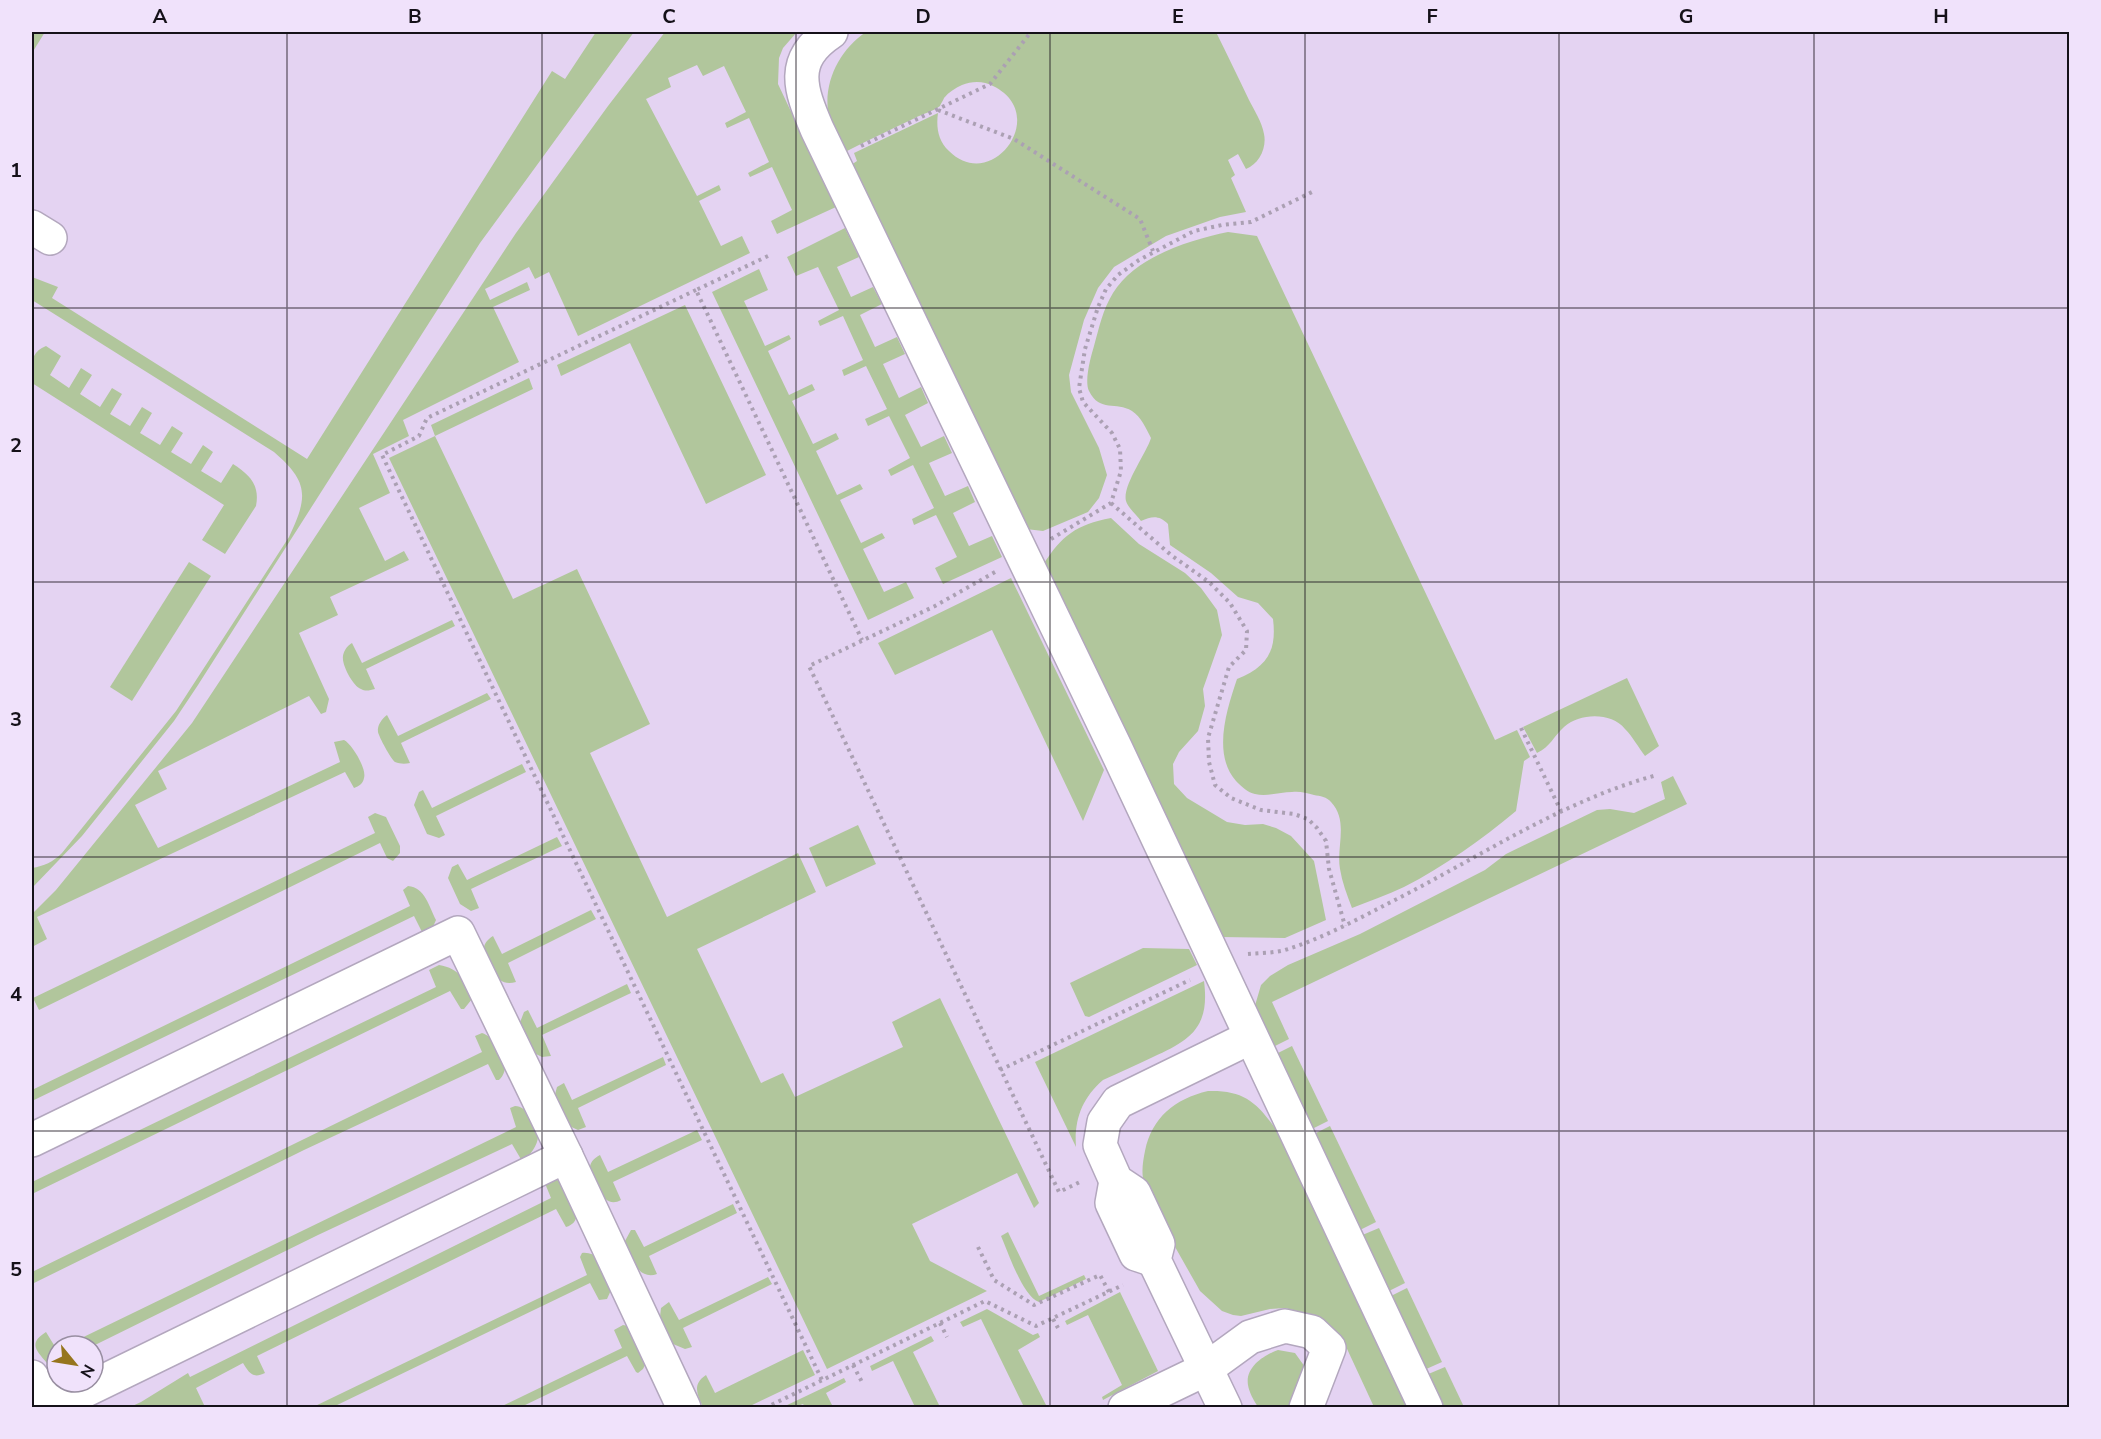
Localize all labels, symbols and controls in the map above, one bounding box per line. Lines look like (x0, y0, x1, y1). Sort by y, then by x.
text: A (153, 3, 168, 30)
text: B (408, 3, 422, 30)
text: C (662, 3, 676, 30)
text: D (915, 3, 931, 30)
text: E (1172, 3, 1184, 30)
text: F (1426, 3, 1438, 30)
text: G (1679, 3, 1693, 30)
text: H (1933, 3, 1949, 30)
text: 1 (10, 157, 22, 184)
text: 2 (10, 432, 22, 459)
text: 3 (10, 706, 22, 733)
text: 4 (10, 981, 22, 1008)
text: 5 (10, 1256, 22, 1283)
north arrow (45, 1334, 105, 1394)
text: N (75, 1360, 100, 1382)

